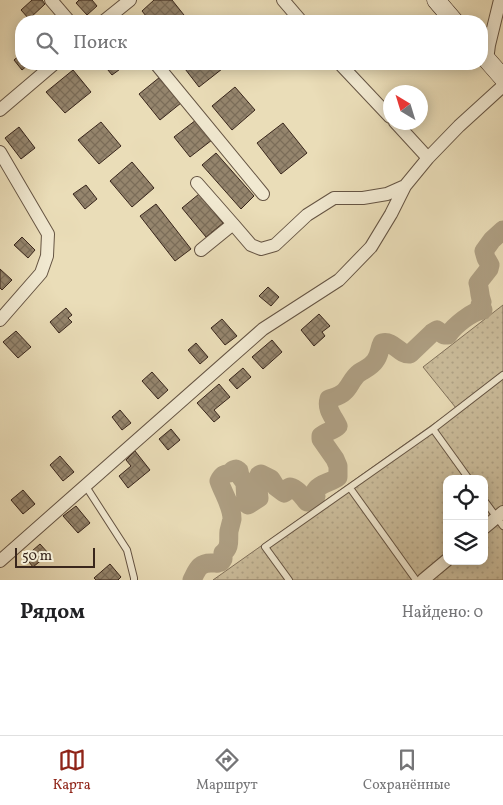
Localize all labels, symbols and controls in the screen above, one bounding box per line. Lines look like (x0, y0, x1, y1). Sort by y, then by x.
search box (15, 15, 488, 70)
icon: search (33, 29, 61, 57)
text: Поиск (73, 30, 127, 56)
north arrow (383, 85, 428, 130)
map controls (443, 475, 488, 565)
button: locate (443, 475, 488, 520)
button: layers (443, 520, 488, 565)
scale bar (15, 545, 95, 568)
text: 50 m (22, 547, 52, 566)
text: Рядом (20, 598, 85, 627)
text: Найдено: 0 (402, 602, 483, 624)
tab: Карта (53, 746, 91, 795)
tab: Маршрут (196, 746, 258, 795)
tab: Сохранённые (363, 746, 450, 795)

